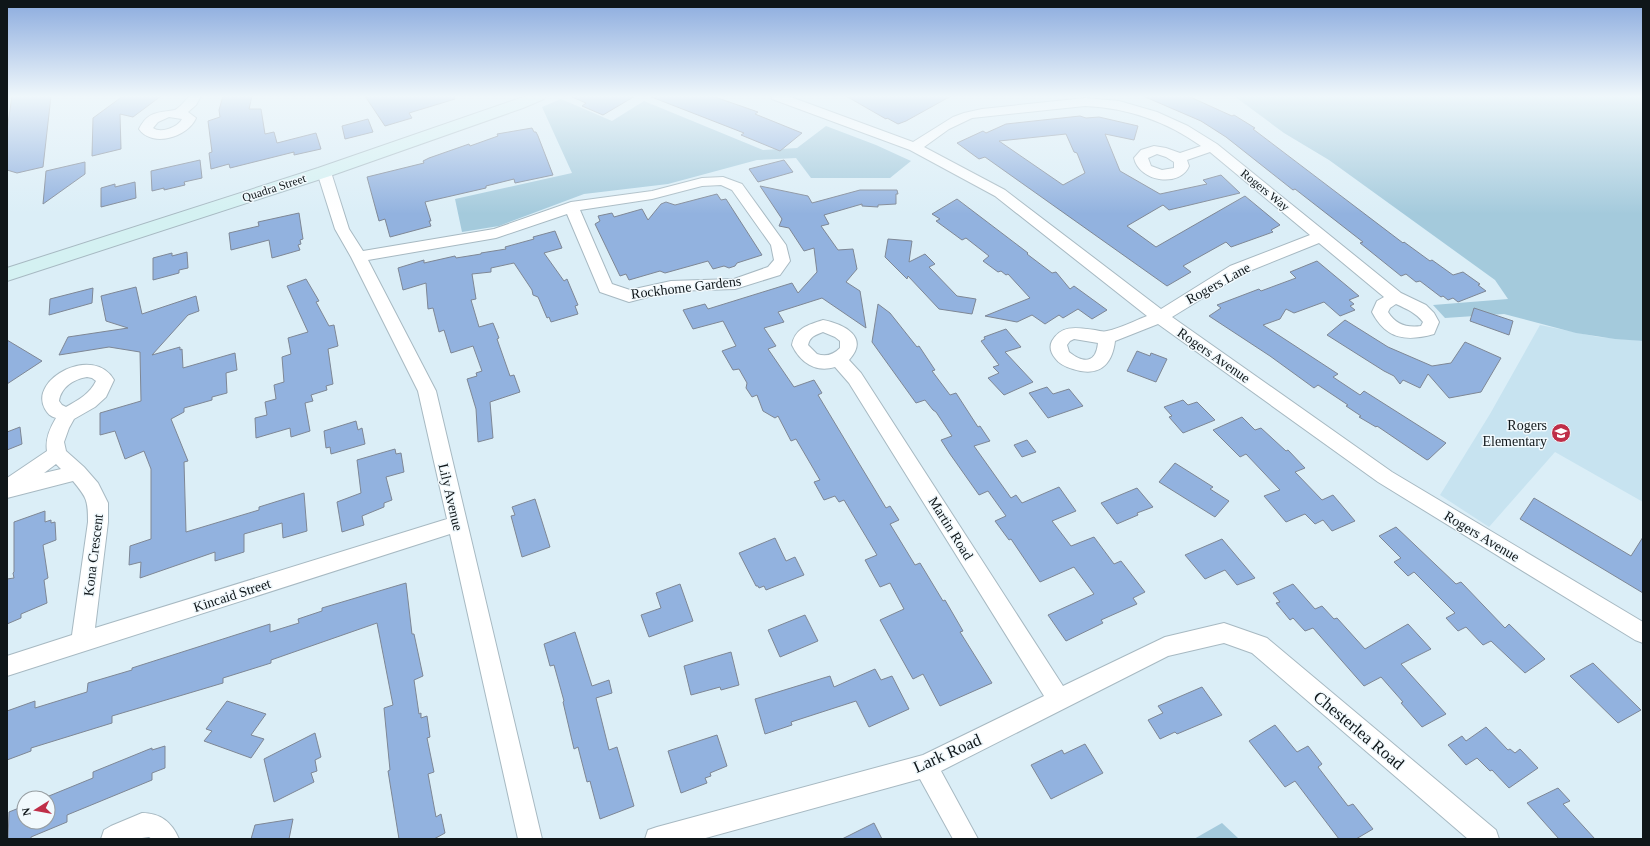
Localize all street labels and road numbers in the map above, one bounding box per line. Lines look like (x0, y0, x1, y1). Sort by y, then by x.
street label: Rogers Way (1238, 166, 1292, 214)
street label: Quadra Street (240, 171, 308, 205)
street label: Rogers Lane (1183, 260, 1253, 307)
street label: Rockhome Gardens (630, 273, 742, 302)
street label: Rogers Avenue (1175, 325, 1253, 386)
street label: Lily Avenue (435, 462, 466, 532)
street label: Martin Road (925, 494, 976, 562)
street label: Rogers Avenue (1441, 508, 1522, 565)
street label: Kona Crescent (81, 513, 106, 597)
street label: Kincaid Street (192, 576, 273, 615)
street label: Chesterlea Road (1310, 687, 1408, 774)
street label: Lark Road (910, 730, 985, 777)

